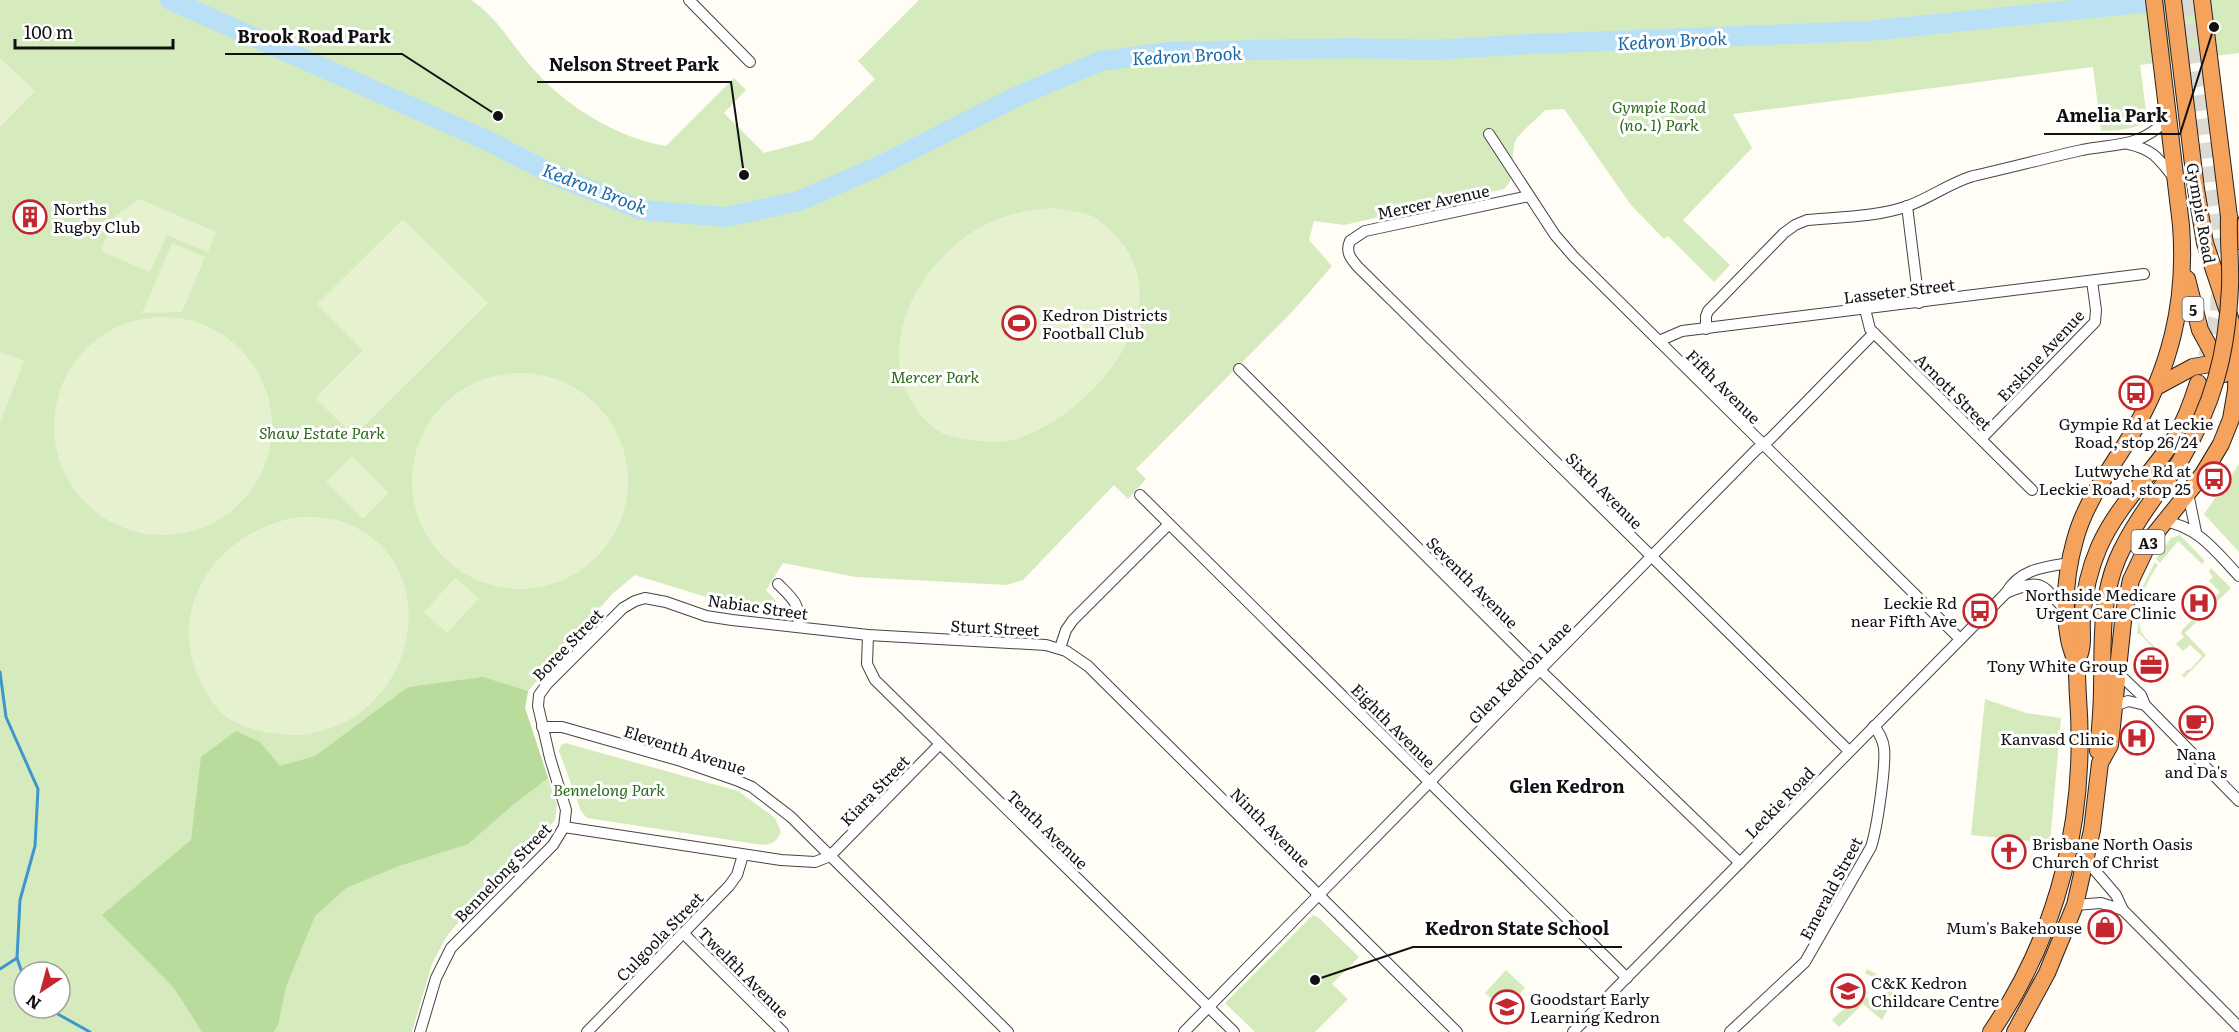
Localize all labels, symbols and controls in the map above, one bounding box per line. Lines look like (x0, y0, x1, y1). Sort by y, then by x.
scale bar (15, 12, 172, 50)
text: 100 m (24, 18, 73, 45)
callout: Brook Road Park (225, 18, 402, 54)
text: Brook Road Park (237, 22, 392, 49)
water label: Kedron Brook (1616, 24, 1728, 56)
water label: Kedron Brook (1131, 39, 1243, 71)
callout: Nelson Street Park (537, 46, 731, 82)
text: Nelson Street Park (549, 50, 720, 77)
park label: Gympie Road (no. 1) Park (1612, 94, 1707, 136)
callout: Amelia Park (2044, 98, 2180, 134)
text: Amelia Park (2056, 101, 2169, 128)
water label: Kedron Brook (539, 156, 651, 220)
street label: Gympie Road (2181, 161, 2223, 265)
street label: Mercer Avenue (1375, 177, 1491, 225)
place label: Norths Rugby Club (53, 196, 140, 238)
building icon: Norths Rugby Club (12, 199, 48, 235)
street label: Lasseter Street (1842, 271, 1957, 309)
road number: 5 (2182, 297, 2204, 321)
place label: Kedron Districts Football Club (1042, 302, 1167, 344)
street label: Erskine Avenue (1991, 304, 2089, 406)
sports icon: Kedron Districts Football Club (1001, 305, 1037, 341)
street label: Fifth Avenue (1681, 343, 1767, 429)
street label: Arnott Street (1910, 347, 1998, 435)
park label: Mercer Park (891, 364, 980, 388)
bus stop icon: Gympie Rd at Leckie Road, stop 26/24 (2118, 375, 2154, 411)
place label: Gympie Rd at Leckie Road, stop 26/24 (2059, 411, 2213, 453)
park label: Shaw Estate Park (259, 420, 385, 444)
street label: Sixth Avenue (1561, 446, 1649, 534)
place label: Lutwyche Rd at Leckie Road, stop 25 (2039, 458, 2192, 500)
bus stop icon: Lutwyche Rd at Leckie Road, stop 25 (2196, 461, 2232, 497)
road number: A3 (2132, 530, 2164, 554)
street label: Seventh Avenue (1422, 531, 1524, 633)
place label: Northside Medicare Urgent Care Clinic (2025, 582, 2176, 624)
hospital icon: Northside Medicare Urgent Care Clinic (2181, 585, 2217, 621)
street label: Nabiac Street (706, 587, 810, 625)
place label: Leckie Rd near Fifth Ave (1851, 590, 1957, 632)
bus stop icon: Leckie Rd near Fifth Ave (1962, 593, 1998, 629)
street label: Boree Street (526, 602, 608, 686)
street label: Sturt Street (950, 613, 1041, 641)
street label: Glen Kedron Lane (1462, 615, 1576, 729)
office icon: Tony White Group (2133, 647, 2169, 683)
place label: Tony White Group (1986, 653, 2128, 677)
street label: Eighth Avenue (1346, 677, 1442, 773)
cafe icon: Nana and Da's (2178, 705, 2214, 741)
street label: Eleventh Avenue (621, 718, 749, 780)
hospital icon: Kanvasd Clinic (2119, 720, 2155, 756)
place label: Kanvasd Clinic (2000, 726, 2114, 750)
place label: Nana and Da's (2165, 741, 2227, 783)
street label: Kiara Street (834, 749, 915, 831)
street label: Leckie Road (1738, 761, 1820, 843)
district label: Glen Kedron (1509, 772, 1625, 799)
park label: Bennelong Park (553, 777, 665, 801)
street label: Ninth Avenue (1225, 781, 1317, 873)
street label: Tenth Avenue (1002, 784, 1094, 874)
street label: Bennelong Street (448, 816, 556, 927)
place label: Brisbane North Oasis Church of Christ (2032, 831, 2193, 873)
street label: Emerald Street (1793, 832, 1868, 944)
church icon: Brisbane North Oasis Church of Christ (1991, 834, 2027, 870)
street label: Culgoola Street (610, 885, 708, 986)
shop icon: Mum's Bakehouse (2087, 909, 2123, 945)
callout: Kedron State School (1413, 911, 1622, 947)
text: Kedron State School (1425, 914, 1610, 941)
place label: Mum's Bakehouse (1946, 915, 2082, 939)
street label: Twelfth Avenue (693, 921, 795, 1023)
north arrow (12, 960, 72, 1020)
place label: C&K Kedron Childcare Centre (1871, 970, 1999, 1012)
school or university icon: C&K Kedron Childcare Centre (1830, 973, 1866, 1009)
place label: Goodstart Early Learning Kedron (1530, 986, 1661, 1028)
text: N (20, 989, 45, 1017)
school or university icon: Goodstart Early Learning Kedron (1489, 989, 1525, 1025)

